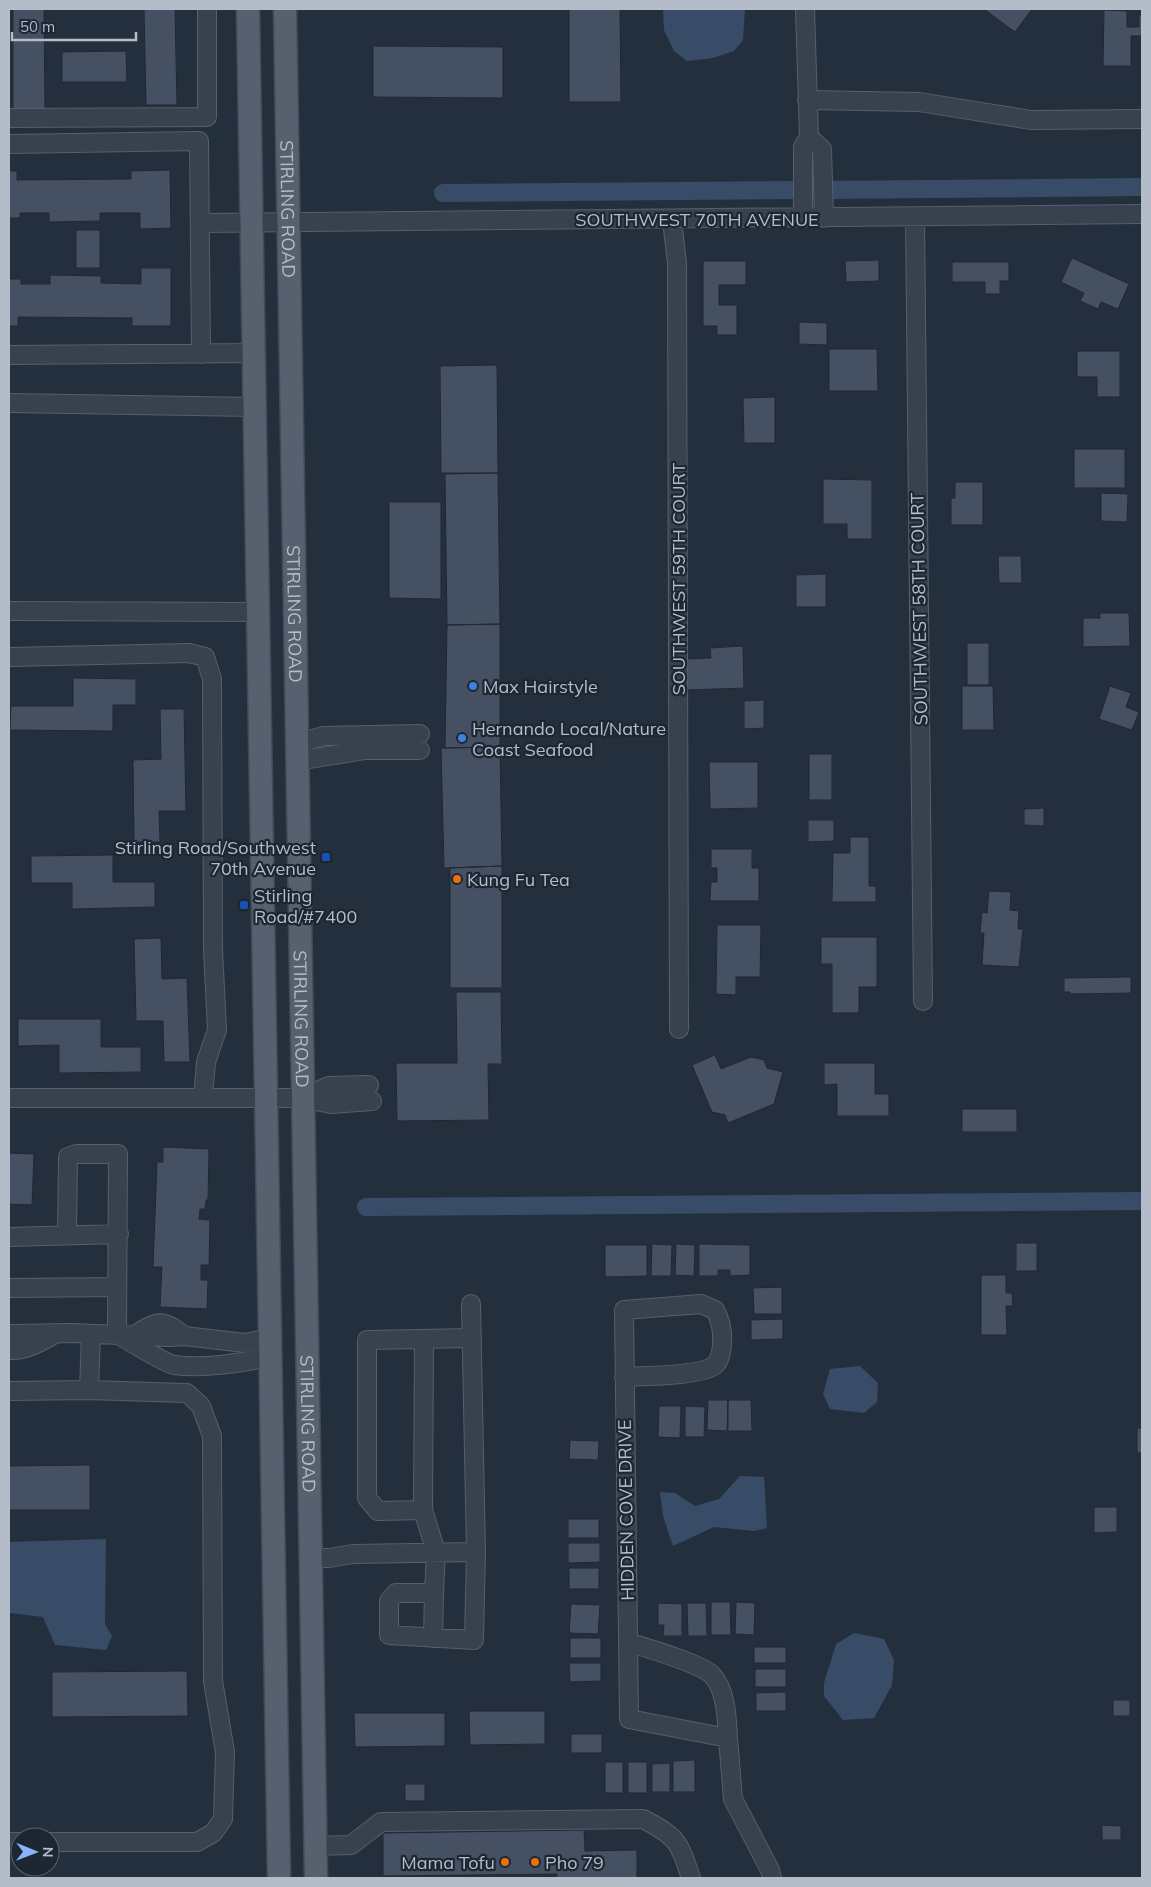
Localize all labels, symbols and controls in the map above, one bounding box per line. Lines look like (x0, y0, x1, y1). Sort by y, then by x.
scale bar (12, 10, 136, 42)
text: 50 m (20, 17, 55, 36)
street label: STIRLING ROAD (276, 140, 301, 278)
street label: SOUTHWEST 70TH AVENUE (575, 208, 819, 231)
street label: SOUTHWEST 59TH COURT (667, 463, 690, 695)
street label: SOUTHWEST 58TH COURT (905, 492, 933, 726)
street label: STIRLING ROAD (282, 545, 308, 683)
place label: Max Hairstyle (483, 675, 598, 698)
marker: Max Hairstyle (467, 680, 479, 692)
place label: Hernando Local/Nature Coast Seafood (472, 717, 666, 761)
marker: Hernando Local/Nature Coast Seafood (456, 732, 468, 744)
place label: Stirling Road/Southwest 70th Avenue (115, 836, 316, 880)
marker: Stirling Road/Southwest 70th Avenue (320, 851, 332, 863)
place label: Kung Fu Tea (467, 868, 570, 891)
marker: Kung Fu Tea (451, 873, 463, 885)
place label: Stirling Road/#7400 (254, 884, 357, 928)
marker: Stirling Road/#7400 (238, 899, 250, 911)
street label: STIRLING ROAD (289, 950, 314, 1088)
street label: STIRLING ROAD (296, 1355, 321, 1493)
street label: HIDDEN COVE DRIVE (613, 1419, 639, 1601)
north arrow (10, 1827, 60, 1877)
text: N (39, 1847, 57, 1858)
place label: Mama Tofu (401, 1851, 495, 1874)
place label: Pho 79 (545, 1851, 604, 1874)
marker: Mama Tofu (499, 1856, 511, 1868)
marker: Pho 79 (529, 1856, 541, 1868)

